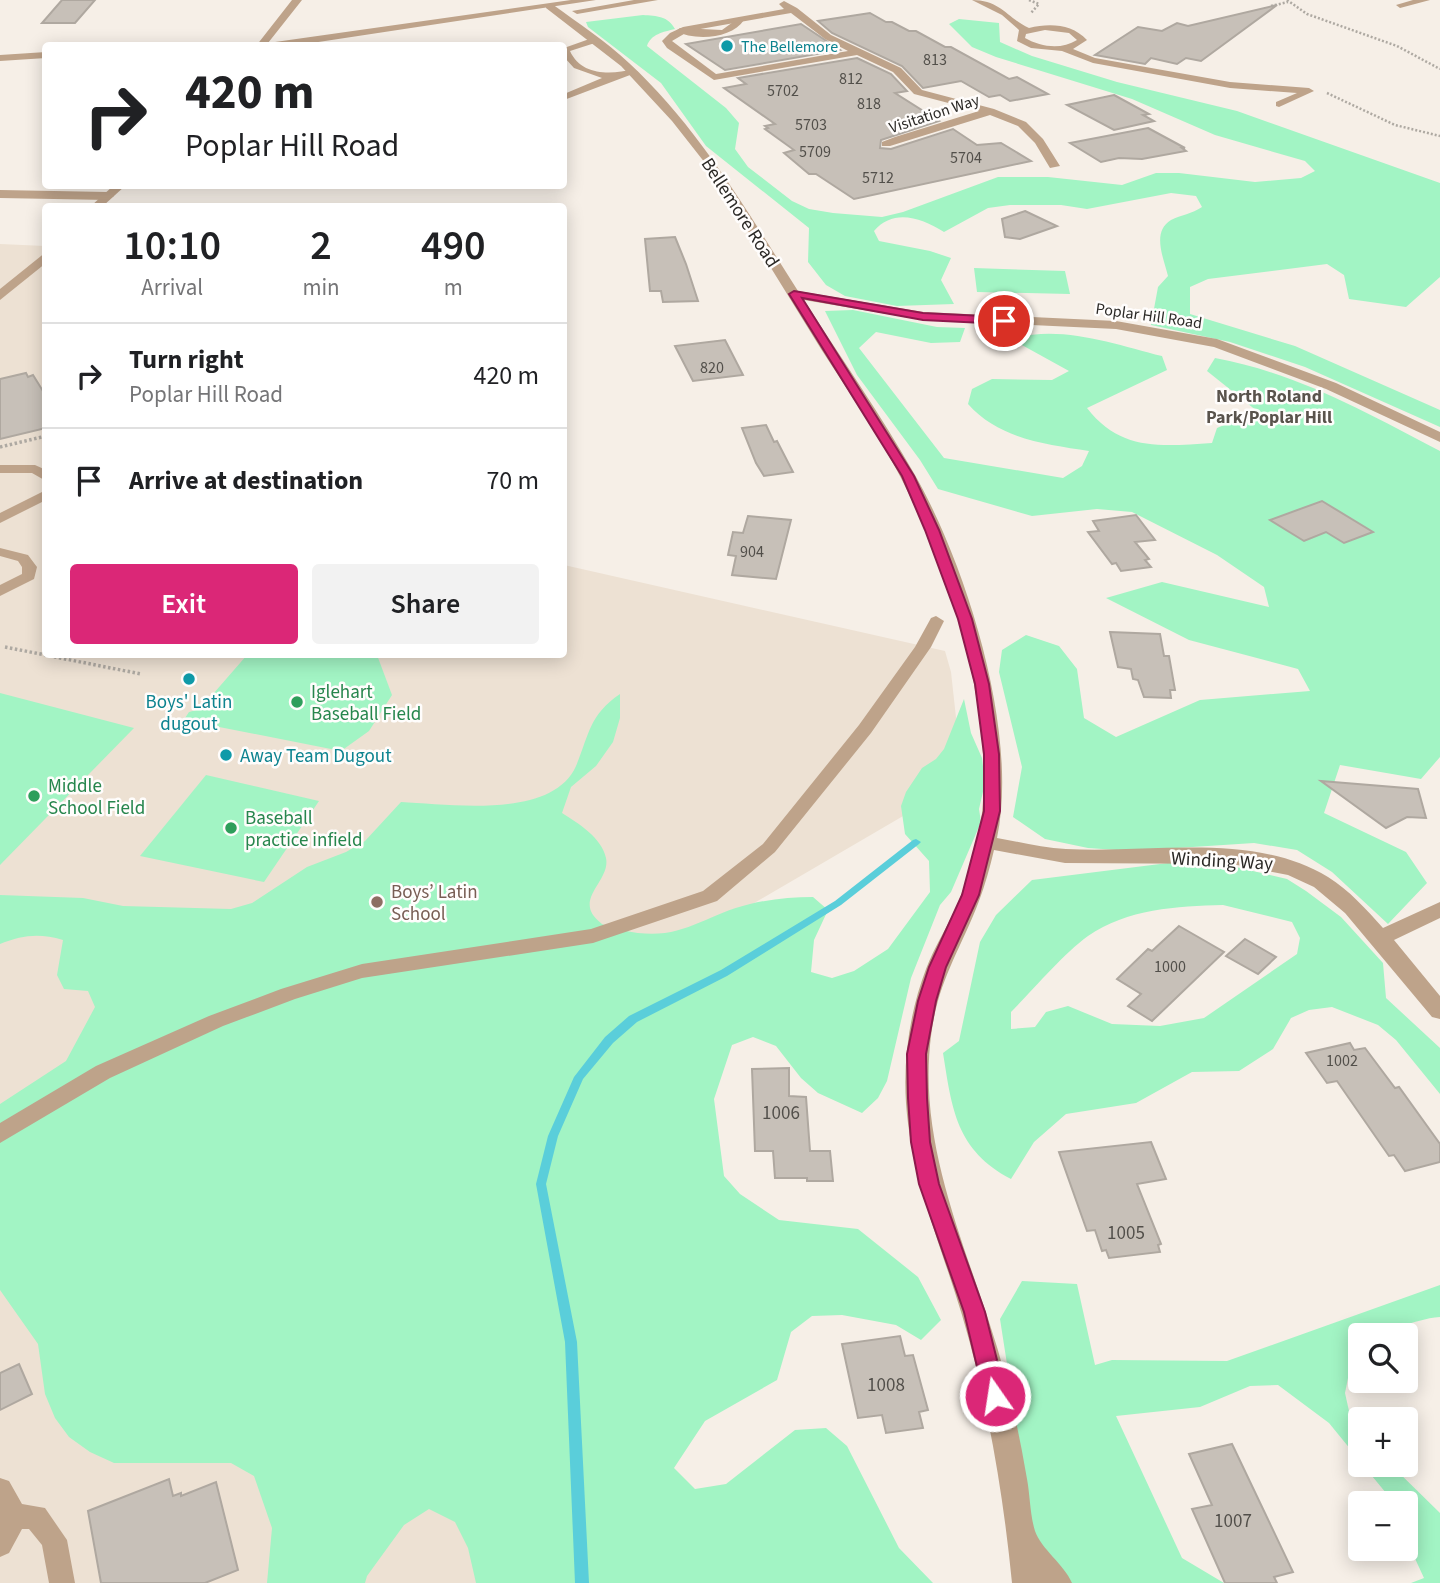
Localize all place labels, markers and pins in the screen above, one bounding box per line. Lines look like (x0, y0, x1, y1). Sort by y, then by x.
place label: The Bellemore (741, 36, 838, 58)
marker: The Bellemore (719, 38, 735, 54)
pin (974, 291, 1034, 351)
marker: Boys' Latin dugout (181, 671, 197, 687)
place label: Iglehart Baseball Field (311, 679, 421, 728)
place label: Boys' Latin dugout (146, 689, 232, 738)
marker: Iglehart Baseball Field (289, 694, 305, 710)
place label: Away Team Dugout (240, 743, 392, 770)
marker: Away Team Dugout (218, 747, 234, 763)
place label: Middle School Field (48, 773, 145, 822)
marker: Middle School Field (26, 788, 42, 804)
place label: Baseball practice infield (245, 805, 362, 854)
marker: Baseball practice infield (223, 820, 239, 836)
place label: Boys’ Latin School (391, 879, 478, 928)
marker: Boys’ Latin School (369, 894, 385, 910)

